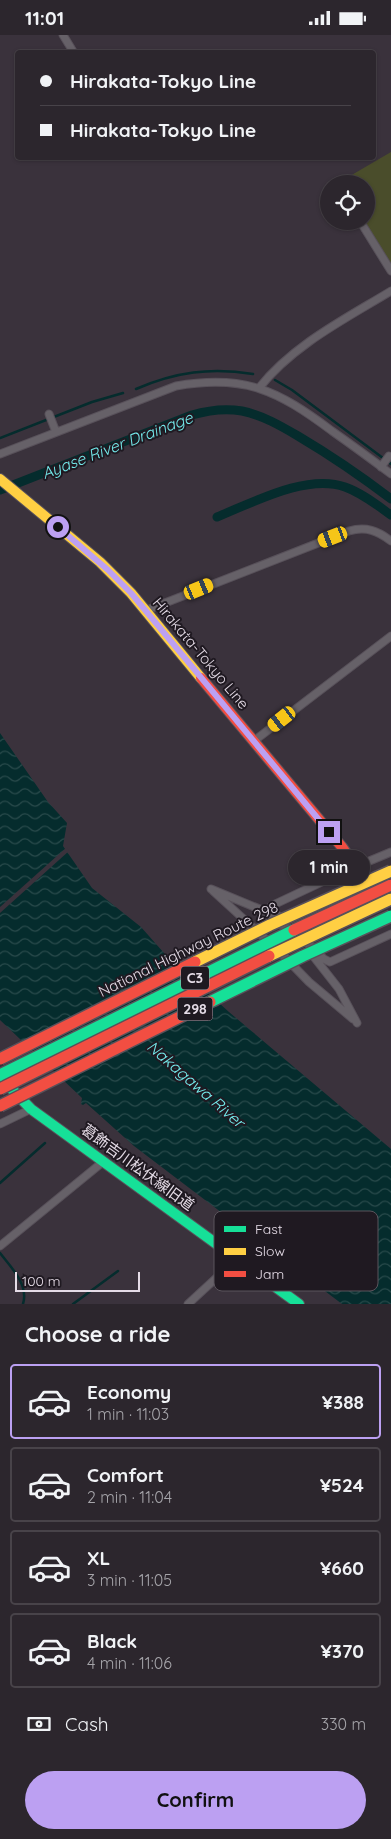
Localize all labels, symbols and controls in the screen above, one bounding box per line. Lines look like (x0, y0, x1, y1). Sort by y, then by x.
text: 11:01 (25, 6, 64, 30)
text: Hirakata-Tokyo Line (70, 69, 256, 93)
text: Hirakata-Tokyo Line (70, 118, 256, 142)
map controls (320, 175, 375, 230)
button: locate (320, 175, 375, 230)
water label: Ayase River Drainage (39, 407, 196, 483)
route start (47, 516, 69, 538)
car (316, 525, 349, 549)
car (182, 576, 215, 602)
street label: Hirakata-Tokyo Line (149, 593, 253, 713)
car (265, 704, 298, 734)
route end (318, 821, 340, 843)
callout: 1 min (288, 849, 370, 885)
text: 1 min (310, 857, 348, 877)
street label: National Highway Route 298 (95, 897, 281, 1001)
road number: C3 (181, 966, 209, 989)
road number: 298 (178, 997, 212, 1021)
water label: Nakagawa River (143, 1036, 250, 1133)
street label: 葛飾吉川松伏線旧道 (78, 1120, 198, 1214)
legend (214, 1211, 378, 1291)
text: Fast (255, 1220, 283, 1238)
text: Slow (255, 1242, 285, 1260)
text: Jam (255, 1265, 284, 1283)
scale bar (15, 1269, 140, 1292)
text: 100 m (22, 1272, 60, 1290)
text: Choose a ride (25, 1320, 170, 1348)
icon: car (27, 1379, 72, 1424)
text: Economy (87, 1380, 171, 1404)
text: ¥388 (322, 1390, 364, 1414)
text: 1 min · 11:03 (87, 1404, 169, 1424)
icon: car (27, 1462, 72, 1507)
text: Comfort (87, 1463, 164, 1487)
text: ¥524 (320, 1473, 364, 1497)
text: 2 min · 11:04 (87, 1487, 172, 1507)
icon: car (27, 1545, 72, 1590)
text: XL (87, 1546, 110, 1570)
text: ¥660 (320, 1556, 364, 1580)
text: 3 min · 11:05 (87, 1570, 172, 1590)
icon: car (27, 1628, 72, 1673)
text: Black (87, 1629, 137, 1653)
text: ¥370 (320, 1639, 364, 1663)
text: 4 min · 11:06 (87, 1653, 172, 1673)
icon: cash (25, 1710, 53, 1738)
text: Cash (65, 1712, 109, 1736)
text: 330 m (321, 1714, 366, 1734)
button: Confirm (25, 1771, 366, 1829)

